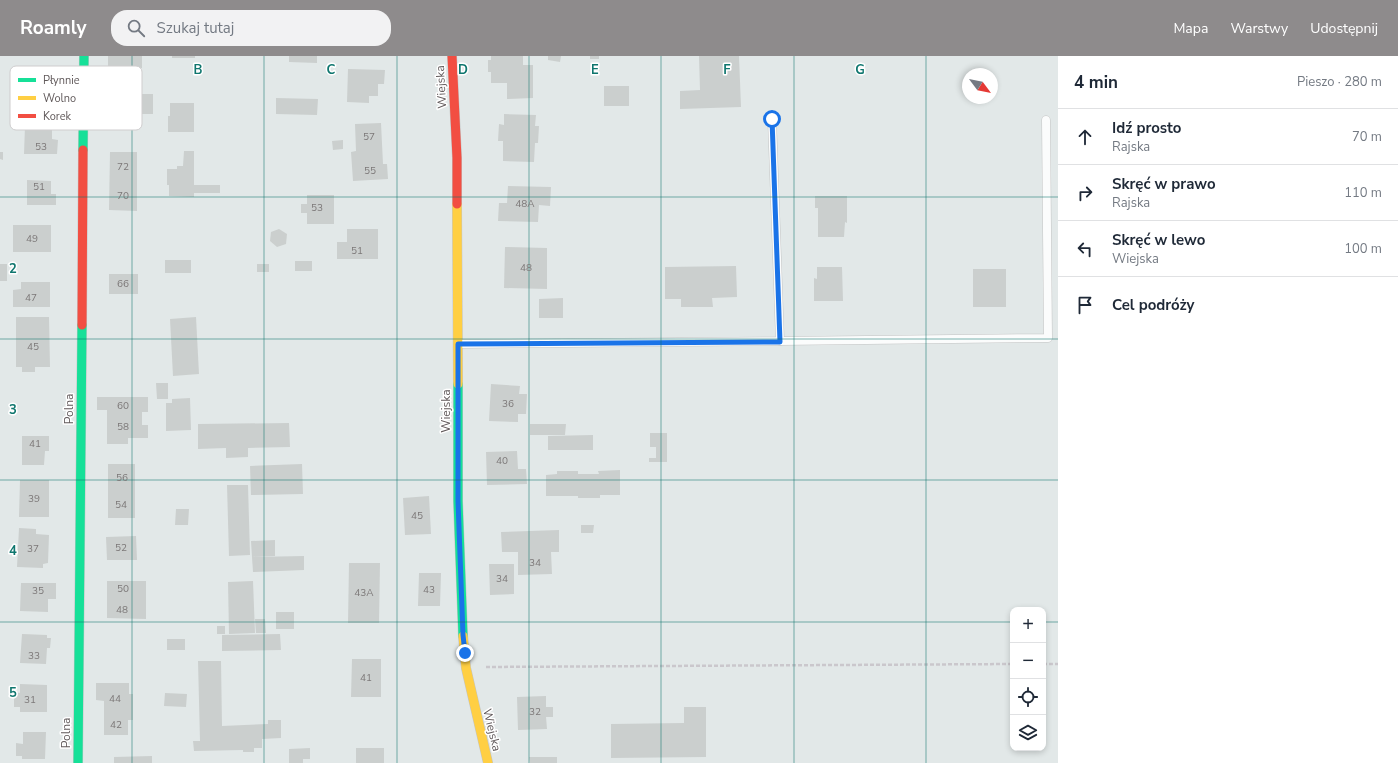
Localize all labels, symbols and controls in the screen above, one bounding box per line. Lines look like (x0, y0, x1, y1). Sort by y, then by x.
search box (111, 10, 391, 46)
text: Roamly (20, 15, 87, 41)
icon: search (125, 17, 147, 39)
text: Szukaj tutaj (157, 18, 234, 38)
text: Mapa (1173, 19, 1208, 38)
text: Warstwy (1230, 19, 1288, 38)
text: Udostępnij (1310, 19, 1378, 38)
text: B (194, 61, 203, 79)
text: C (327, 61, 336, 79)
text: D (458, 61, 468, 79)
text: E (591, 61, 599, 79)
text: F (723, 61, 731, 79)
text: G (855, 61, 865, 79)
street label: Wiejska (432, 65, 450, 109)
legend (10, 66, 142, 130)
north arrow (962, 68, 998, 104)
text: 4 min (1074, 71, 1118, 94)
text: Płynnie (43, 73, 80, 88)
text: Pieszo · 280 m (1297, 73, 1382, 91)
text: Wolno (43, 91, 76, 106)
text: Korek (43, 109, 72, 124)
route start (763, 110, 781, 128)
text: Idź prosto (1112, 118, 1181, 138)
icon: ahead (1074, 126, 1096, 148)
text: 70 m (1352, 128, 1382, 146)
house number: 57 (363, 130, 375, 144)
text: Rajska (1112, 138, 1150, 156)
house number: 53 (35, 140, 47, 154)
house number: 72 (117, 160, 129, 174)
house number: 55 (364, 164, 376, 178)
text: Skręć w prawo (1112, 174, 1216, 194)
house number: 51 (33, 180, 45, 194)
icon: right (1074, 182, 1096, 204)
text: 110 m (1344, 184, 1382, 202)
house number: 70 (117, 189, 129, 203)
text: Rajska (1112, 194, 1150, 212)
house number: 48A (515, 197, 535, 211)
house number: 53 (311, 201, 323, 215)
text: Skręć w lewo (1112, 230, 1205, 250)
house number: 49 (26, 232, 38, 246)
icon: left (1074, 238, 1096, 260)
text: 100 m (1344, 240, 1382, 258)
house number: 51 (351, 244, 363, 258)
text: Wiejska (1112, 250, 1159, 268)
text: 2 (9, 260, 17, 278)
house number: 48 (520, 261, 532, 275)
house number: 66 (117, 277, 129, 291)
house number: 47 (25, 291, 37, 305)
icon: arrive (1074, 294, 1096, 316)
text: Cel podróży (1112, 295, 1194, 315)
house number: 45 (27, 340, 39, 354)
street label: Wiejska (438, 389, 454, 433)
street label: Polna (61, 394, 77, 424)
house number: 36 (502, 397, 514, 411)
house number: 60 (117, 399, 129, 413)
text: 3 (9, 401, 17, 419)
house number: 58 (117, 420, 129, 434)
house number: 41 (29, 437, 41, 451)
house number: 40 (496, 454, 508, 468)
house number: 56 (116, 471, 128, 485)
house number: 39 (28, 492, 40, 506)
house number: 54 (115, 498, 127, 512)
house number: 45 (411, 509, 423, 523)
house number: 52 (115, 541, 127, 555)
text: 4 (9, 542, 17, 560)
house number: 37 (27, 542, 39, 556)
house number: 34 (529, 556, 541, 570)
house number: 34 (496, 572, 508, 586)
house number: 50 (117, 582, 129, 596)
house number: 43 (423, 583, 435, 597)
house number: 35 (32, 584, 44, 598)
house number: 43A (354, 586, 374, 600)
house number: 48 (116, 603, 128, 617)
map controls (1010, 607, 1046, 751)
button: + (1010, 607, 1046, 643)
button: − (1010, 643, 1046, 679)
route end (456, 644, 474, 662)
house number: 33 (28, 649, 40, 663)
house number: 41 (360, 671, 372, 685)
button: locate (1010, 679, 1046, 715)
text: 5 (9, 684, 17, 702)
house number: 44 (109, 692, 121, 706)
house number: 31 (24, 693, 36, 707)
house number: 32 (529, 705, 541, 719)
street label: Wiejska (479, 707, 505, 753)
button: layers (1010, 715, 1046, 751)
street label: Polna (58, 718, 74, 748)
house number: 42 (110, 718, 122, 732)

